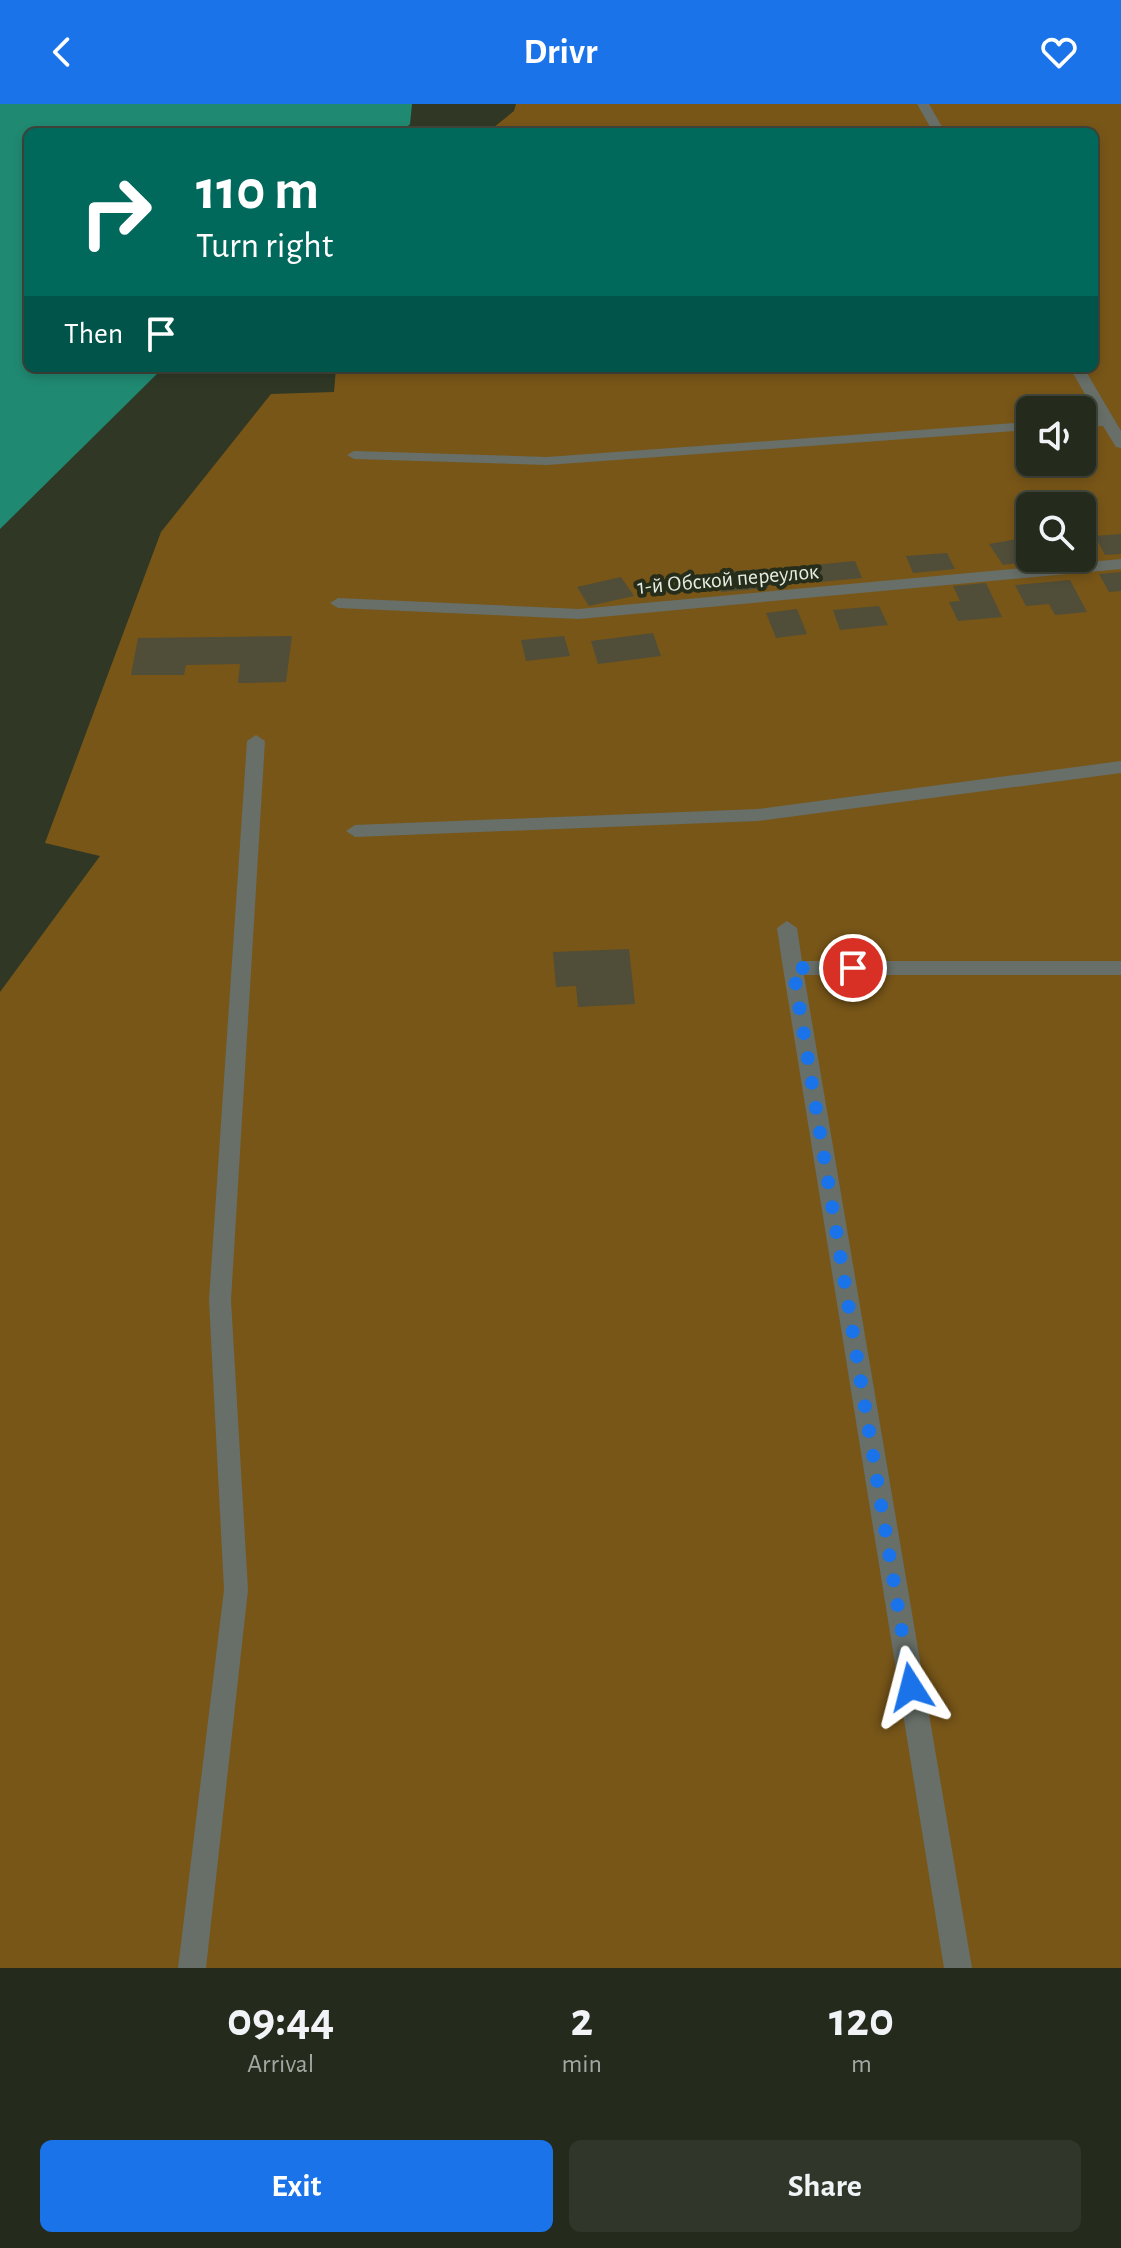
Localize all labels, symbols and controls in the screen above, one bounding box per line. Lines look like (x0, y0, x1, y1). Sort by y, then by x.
icon: back (40, 30, 84, 74)
icon: heart (1037, 30, 1081, 74)
text: Drivr (524, 34, 597, 70)
icon: right (64, 160, 168, 264)
text: 110 m (196, 163, 319, 219)
text: Turn right (196, 228, 333, 264)
icon: arrive (139, 312, 183, 356)
text: Then (64, 319, 123, 349)
map controls (1016, 396, 1096, 572)
button: sound (1016, 396, 1096, 476)
button: search (1016, 492, 1096, 572)
street label: 1-й Обской переулок (636, 560, 820, 598)
pin (819, 934, 887, 1002)
icon: arrive (831, 946, 875, 990)
position arrow (869, 1645, 953, 1729)
text: 09:44 (227, 1997, 335, 2045)
text: 2 (570, 1997, 593, 2045)
text: 120 (829, 1997, 894, 2045)
text: Arrival (247, 2051, 314, 2077)
text: min (562, 2051, 602, 2077)
text: m (851, 2051, 872, 2077)
button: Exit (40, 2140, 553, 2232)
button: Share (569, 2140, 1081, 2232)

